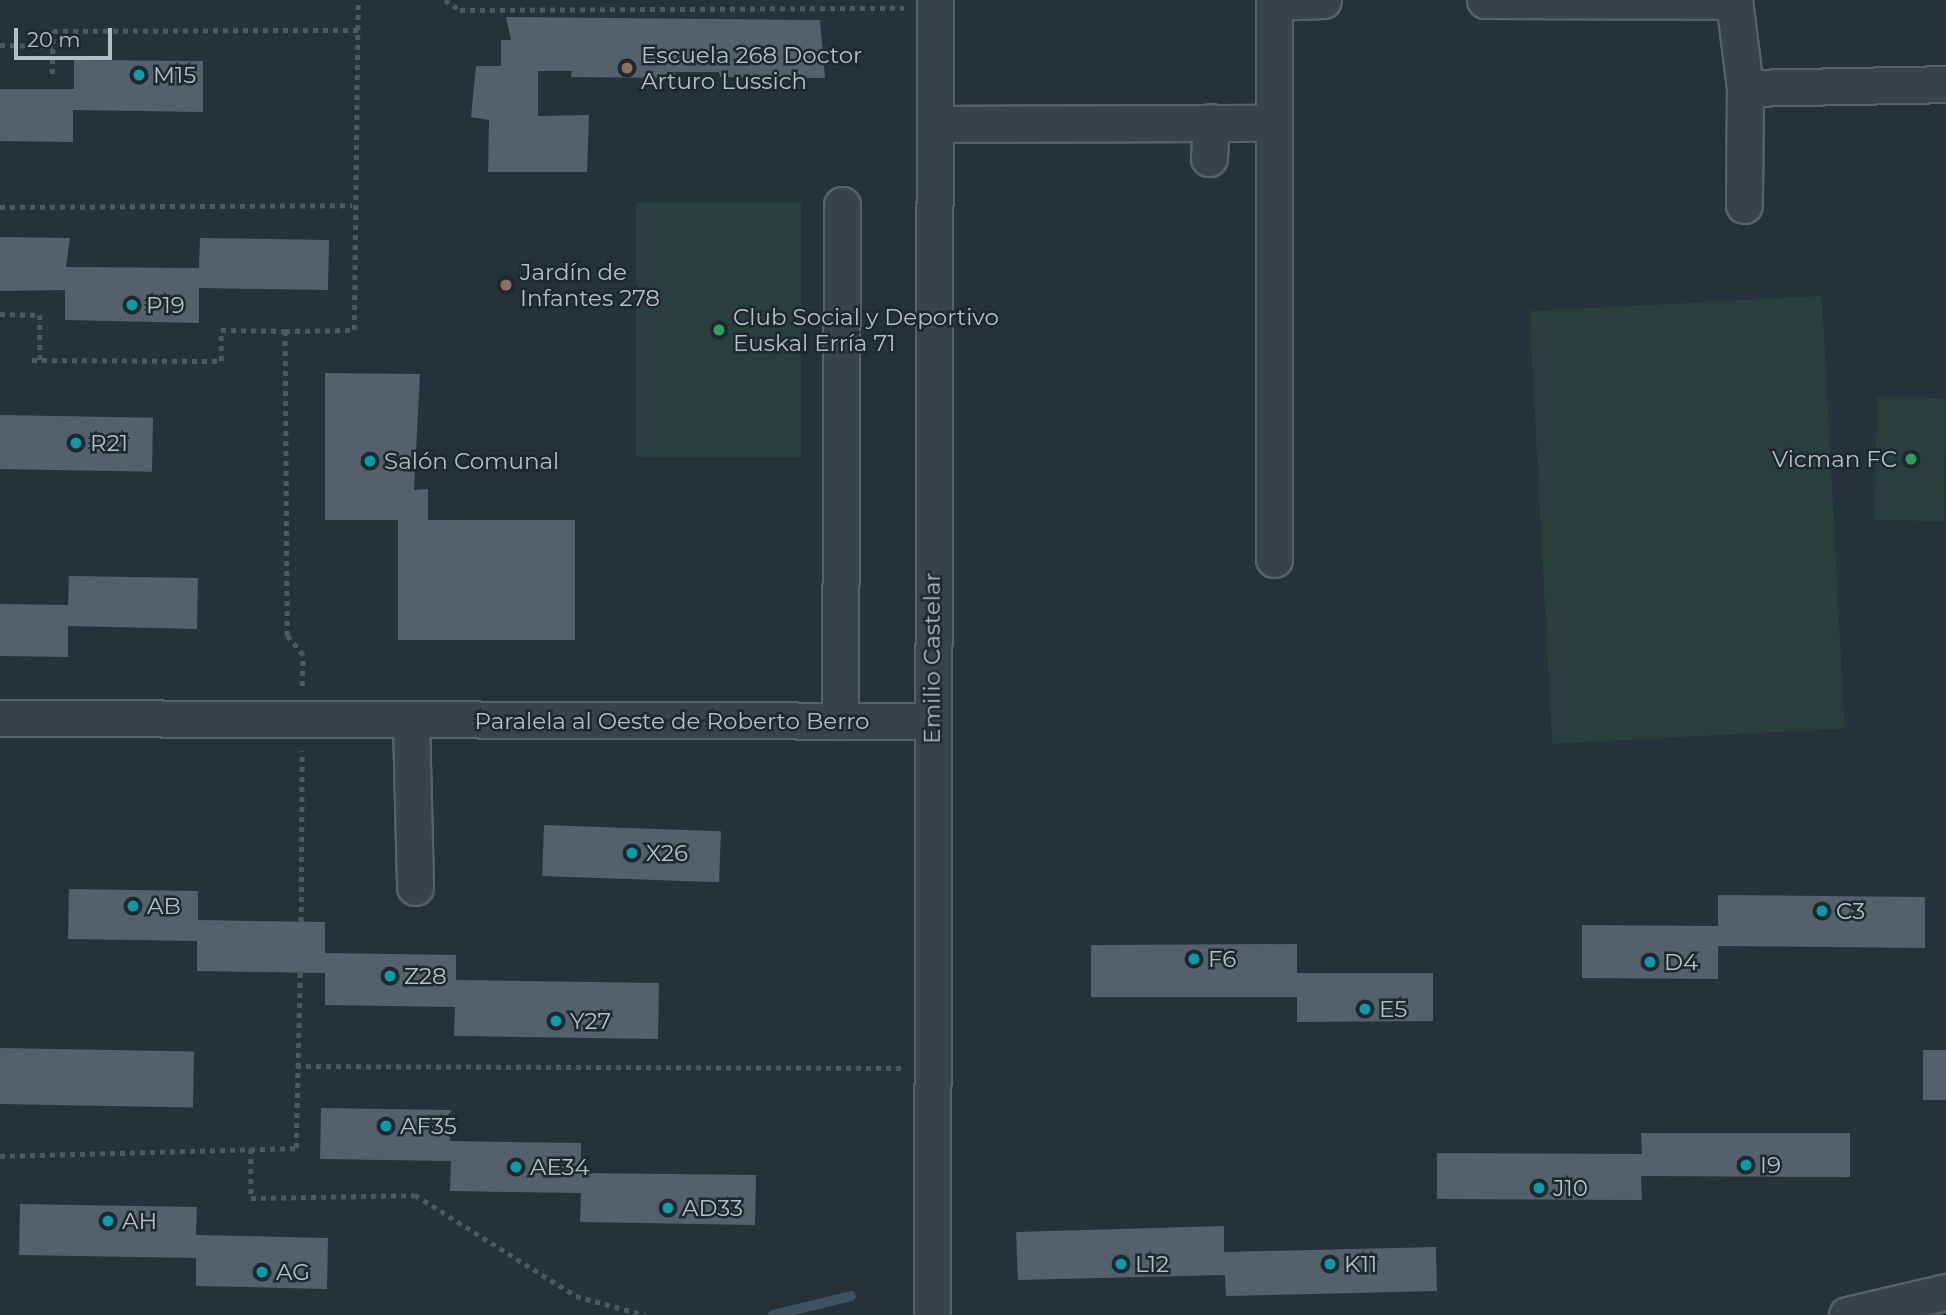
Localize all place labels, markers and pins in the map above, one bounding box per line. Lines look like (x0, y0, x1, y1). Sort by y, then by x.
place label: Escuela 268 Doctor Arturo Lussich (641, 41, 862, 95)
marker: Escuela 268 Doctor Arturo Lussich (619, 60, 635, 76)
place label: M15 (153, 61, 196, 89)
marker: M15 (131, 67, 147, 83)
place label: Jardín de Infantes 278 (520, 258, 660, 312)
marker: Jardín de Infantes 278 (498, 277, 514, 293)
place label: P19 (146, 291, 185, 319)
marker: P19 (124, 297, 140, 313)
place label: Club Social y Deportivo Euskal Erría 71 (733, 303, 999, 357)
marker: Club Social y Deportivo Euskal Erría 71 (711, 322, 727, 338)
place label: R21 (90, 429, 128, 457)
marker: R21 (68, 435, 84, 451)
place label: Vicman FC (1772, 445, 1897, 473)
place label: Salón Comunal (384, 447, 559, 475)
marker: Vicman FC (1903, 451, 1919, 467)
marker: Salón Comunal (362, 453, 378, 469)
place label: X26 (646, 839, 688, 867)
marker: X26 (624, 845, 640, 861)
place label: AB (147, 892, 181, 920)
place label: C3 (1836, 897, 1865, 925)
marker: AB (125, 898, 141, 914)
marker: C3 (1814, 903, 1830, 919)
place label: F6 (1208, 945, 1236, 973)
place label: D4 (1664, 948, 1698, 976)
marker: F6 (1186, 951, 1202, 967)
marker: D4 (1642, 954, 1658, 970)
place label: Z28 (404, 962, 447, 990)
marker: Z28 (382, 968, 398, 984)
place label: E5 (1379, 995, 1407, 1023)
marker: E5 (1357, 1001, 1373, 1017)
place label: Y27 (570, 1007, 611, 1035)
marker: Y27 (548, 1013, 564, 1029)
place label: AF35 (400, 1112, 457, 1140)
marker: AF35 (378, 1118, 394, 1134)
place label: I9 (1760, 1151, 1781, 1179)
place label: AE34 (530, 1153, 590, 1181)
marker: I9 (1738, 1157, 1754, 1173)
marker: AE34 (508, 1159, 524, 1175)
place label: J10 (1553, 1174, 1588, 1202)
marker: J10 (1531, 1180, 1547, 1196)
place label: AD33 (682, 1194, 743, 1222)
marker: AD33 (660, 1200, 676, 1216)
place label: AH (122, 1207, 157, 1235)
marker: AH (100, 1213, 116, 1229)
place label: L12 (1135, 1250, 1169, 1278)
place label: K11 (1344, 1250, 1377, 1278)
marker: L12 (1113, 1256, 1129, 1272)
marker: K11 (1322, 1256, 1338, 1272)
place label: AG (276, 1258, 310, 1286)
marker: AG (254, 1264, 270, 1280)

